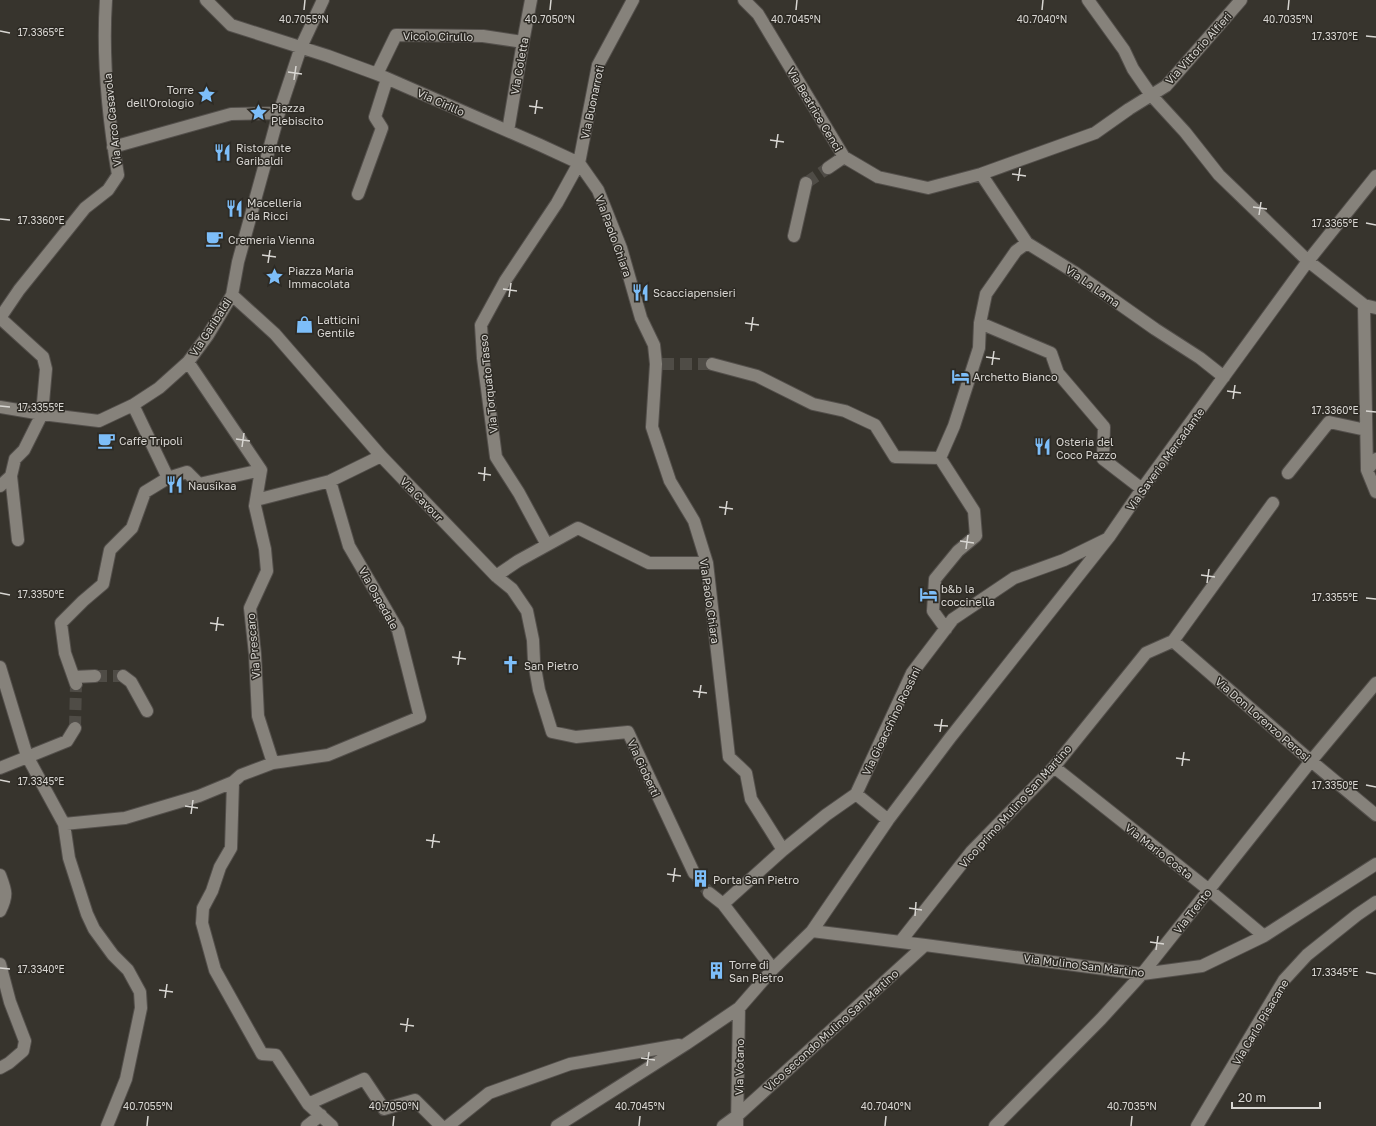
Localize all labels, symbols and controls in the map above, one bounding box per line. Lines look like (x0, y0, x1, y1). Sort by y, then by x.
street label: Via Vittorio Alfieri (1162, 9, 1234, 87)
text: 40.7055°N (279, 13, 329, 25)
text: 40.7050°N (525, 13, 575, 25)
text: 40.7045°N (771, 13, 821, 25)
text: 40.7040°N (1017, 13, 1067, 25)
text: 40.7035°N (1263, 13, 1313, 25)
text: 17.3365°E (18, 26, 64, 38)
street label: Vicolo Cirullo (403, 29, 474, 43)
text: 17.3370°E (1312, 30, 1358, 42)
street label: Via Coletta (508, 36, 530, 96)
street label: Via Buonarroti (578, 64, 606, 140)
street label: Via Beatrice Cenci (785, 65, 845, 153)
street label: Via Arco Casavola (101, 73, 123, 167)
place label: Torre dell'Orologio (127, 83, 194, 109)
place icon: Torre dell'Orologio (197, 85, 217, 105)
street label: Via Cirillo (415, 86, 467, 118)
place label: Piazza Plebiscito (271, 101, 324, 127)
place icon: Piazza Plebiscito (248, 103, 268, 123)
place label: Ristorante Garibaldi (236, 141, 291, 167)
restaurant icon: Ristorante Garibaldi (213, 143, 233, 163)
street label: Via Paolo Chiara (593, 193, 635, 279)
place label: Macelleria da Ricci (247, 196, 302, 222)
restaurant icon: Macelleria da Ricci (224, 198, 244, 218)
text: 17.3360°E (17, 214, 65, 226)
text: 17.3365°E (1312, 217, 1358, 229)
cafe icon: Cremeria Vienna (205, 229, 225, 249)
place label: Cremeria Vienna (228, 233, 315, 246)
street label: Via La Lama (1063, 263, 1123, 309)
place label: Piazza Maria Immacolata (288, 264, 354, 290)
place icon: Piazza Maria Immacolata (265, 266, 285, 286)
restaurant icon: Scacciapensieri (630, 282, 650, 302)
place label: Scacciapensieri (653, 286, 736, 299)
street label: Via Garibaldi (186, 295, 234, 358)
place label: Latticini Gentile (317, 313, 360, 339)
shop icon: Latticini Gentile (294, 315, 314, 335)
street label: Via Torquato Tasso (476, 333, 500, 434)
hotel icon: Archetto Bianco (950, 366, 970, 386)
place label: Archetto Bianco (973, 370, 1058, 383)
text: 17.3355°E (18, 401, 64, 413)
text: 17.3360°E (1311, 404, 1359, 416)
street label: Via Saverio Mercadante (1123, 405, 1207, 513)
cafe icon: Caffe Tripoli (96, 430, 116, 450)
place label: Caffe Tripoli (119, 434, 183, 447)
place label: Osteria del Coco Pazzo (1056, 435, 1117, 461)
restaurant icon: Osteria del Coco Pazzo (1033, 437, 1053, 457)
street label: Via Cavour (398, 474, 447, 524)
restaurant icon: Nausikaa (165, 475, 185, 495)
place label: Nausikaa (188, 479, 237, 492)
street label: Via Paolo Chiara (698, 558, 722, 644)
street label: Via Ospedale (357, 565, 401, 631)
place label: b&b la coccinella (941, 582, 995, 608)
hotel icon: b&b la coccinella (918, 584, 938, 604)
text: 17.3350°E (18, 588, 64, 600)
text: 17.3355°E (1312, 591, 1358, 603)
street label: Via Prescaro (244, 612, 262, 679)
church icon: San Pietro (501, 655, 521, 675)
place label: San Pietro (524, 659, 579, 672)
street label: Via Gioacchino Rossini (859, 665, 923, 777)
street label: Via Don Lorenzo Perosi (1213, 674, 1313, 764)
street label: Via Gioberti (625, 737, 663, 799)
street label: Vico primo Mulino San Martino (956, 741, 1074, 870)
text: 17.3345°E (18, 775, 64, 787)
text: 17.3350°E (1312, 779, 1358, 791)
street label: Via Mario Costa (1123, 821, 1195, 881)
building icon: Porta San Pietro (690, 869, 710, 889)
place label: Porta San Pietro (713, 873, 799, 886)
street label: Via Trento (1170, 886, 1214, 936)
street label: Via Mulino San Martino (1023, 951, 1146, 979)
place label: Torre di San Pietro (729, 958, 784, 984)
building icon: Torre di San Pietro (706, 960, 726, 980)
text: 17.3340°E (17, 963, 65, 975)
street label: Vico secondo Mulino San Martino (761, 966, 901, 1094)
text: 17.3345°E (1312, 966, 1358, 978)
street label: Via Carlo Pisacane (1229, 977, 1291, 1067)
street label: Via Votano (732, 1038, 746, 1095)
scale bar (1232, 1084, 1320, 1110)
text: 20 m (1238, 1090, 1266, 1105)
text: 40.7055°N (123, 1100, 173, 1112)
text: 40.7050°N (369, 1100, 419, 1112)
text: 40.7045°N (615, 1100, 665, 1112)
text: 40.7040°N (861, 1100, 911, 1112)
text: 40.7035°N (1107, 1100, 1157, 1112)

